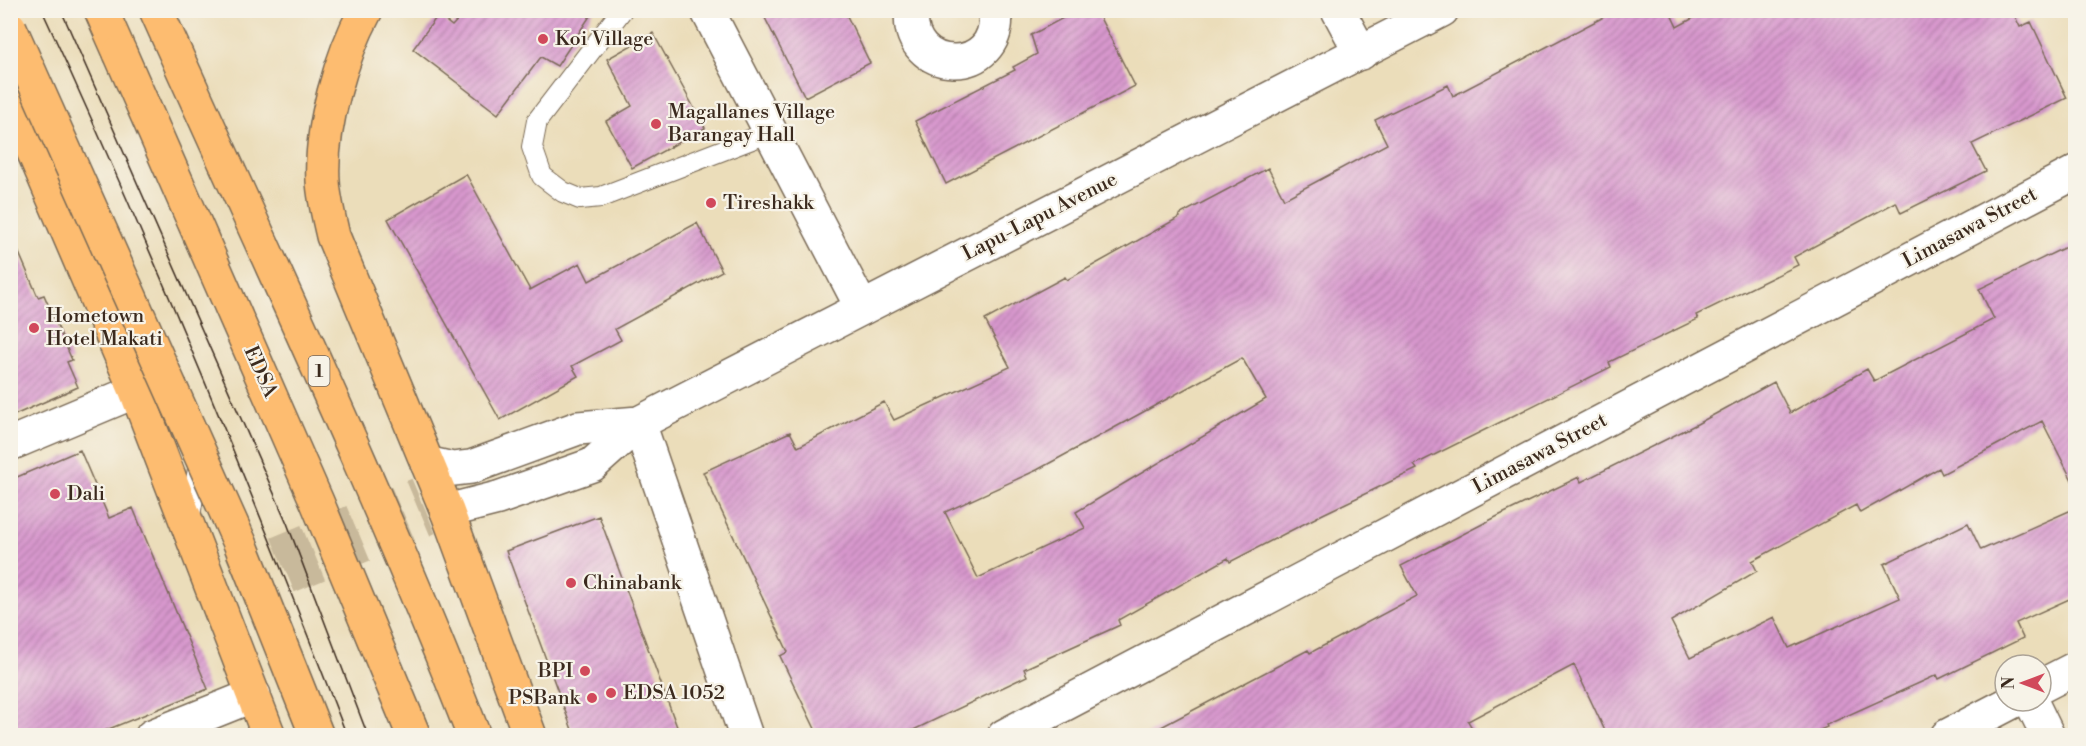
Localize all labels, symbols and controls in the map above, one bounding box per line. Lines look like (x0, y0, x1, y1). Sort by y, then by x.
place label: Koi Village (555, 27, 653, 52)
marker: Koi Village (536, 32, 550, 46)
place label: Magallanes Village Barangay Hall (667, 100, 835, 148)
marker: Magallanes Village Barangay Hall (649, 117, 663, 131)
street label: Lapu-Lapu Avenue (958, 167, 1122, 267)
street label: Limasawa Street (1898, 182, 2042, 274)
place label: Tireshakk (723, 191, 815, 216)
marker: Tireshakk (704, 196, 718, 210)
place label: Hometown Hotel Makati (46, 304, 163, 352)
marker: Hometown Hotel Makati (27, 321, 41, 335)
street label: EDSA (238, 342, 283, 403)
road number: 1 (308, 356, 330, 386)
street label: Limasawa Street (1468, 408, 1612, 500)
place label: Dali (67, 482, 106, 507)
marker: Dali (48, 487, 62, 501)
place label: Chinabank (583, 571, 683, 596)
marker: Chinabank (564, 576, 578, 590)
north arrow (1993, 653, 2053, 713)
place label: BPI (537, 659, 573, 684)
marker: BPI (578, 664, 592, 678)
text: N (1999, 676, 2019, 689)
place label: EDSA 1052 (623, 681, 725, 706)
place label: PSBank (508, 686, 582, 711)
marker: EDSA 1052 (604, 686, 618, 700)
marker: PSBank (585, 691, 599, 705)

